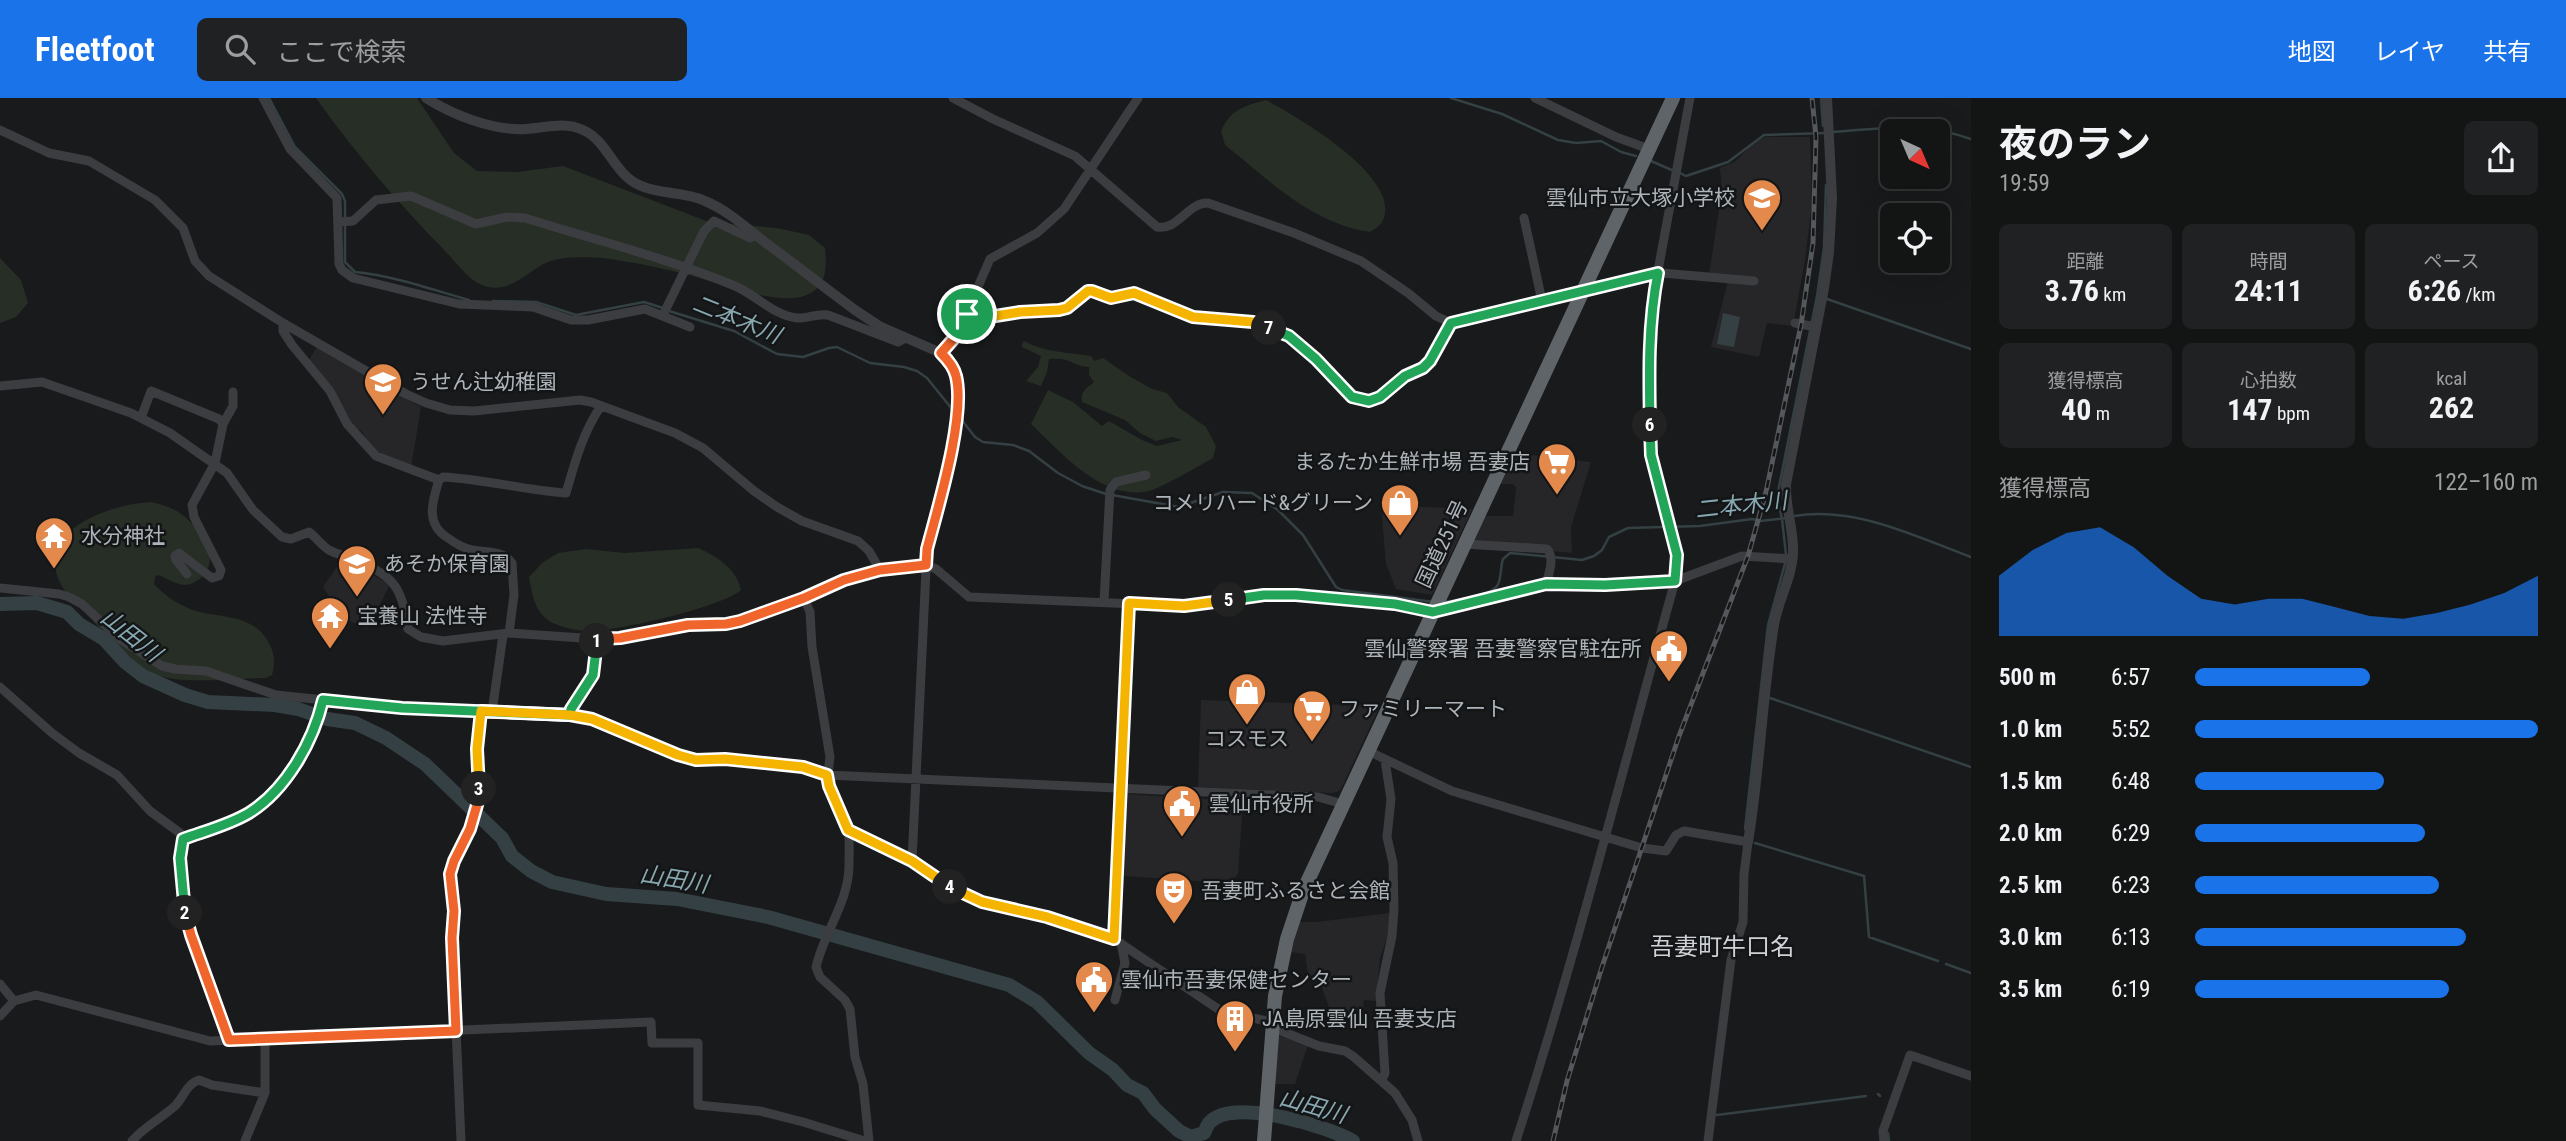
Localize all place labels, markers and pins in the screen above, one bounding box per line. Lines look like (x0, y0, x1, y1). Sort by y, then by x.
school or university icon: 雲仙市立大塚小学校 (1741, 177, 1783, 232)
place label: 雲仙市立大塚小学校 (1546, 186, 1735, 210)
pin (937, 284, 997, 344)
pin: 7 (1252, 310, 1286, 345)
school or university icon: うせん辻幼稚園 (362, 361, 404, 416)
place label: うせん辻幼稚園 (410, 370, 557, 394)
pin: 6 (1632, 408, 1668, 442)
supermarket icon: まるたか生鮮市場 吾妻店 (1536, 441, 1578, 496)
place label: まるたか生鮮市場 吾妻店 (1294, 450, 1530, 474)
shop icon: コメリハード&グリーン (1379, 482, 1421, 537)
place label: コメリハード&グリーン (1153, 491, 1373, 515)
temple icon: 水分神社 (33, 515, 75, 570)
place label: 水分神社 (81, 524, 165, 548)
school or university icon: あそか保育園 (336, 543, 378, 598)
place label: あそか保育園 (384, 552, 510, 576)
pin: 5 (1212, 582, 1246, 618)
temple icon: 宝養山 法性寺 (309, 595, 351, 650)
place label: 宝養山 法性寺 (357, 604, 488, 628)
pin: 1 (580, 624, 614, 658)
public building icon: 雲仙警察署 吾妻警察官駐在所 (1648, 628, 1690, 683)
place label: 雲仙警察署 吾妻警察官駐在所 (1364, 637, 1642, 661)
shop icon: コスモス (1226, 671, 1268, 726)
supermarket icon: ファミリーマート (1291, 688, 1333, 743)
place label: ファミリーマート (1339, 697, 1507, 721)
place label: コスモス (1205, 727, 1289, 751)
pin: 3 (462, 772, 496, 806)
public building icon: 雲仙市役所 (1161, 783, 1203, 838)
place label: 雲仙市役所 (1209, 792, 1314, 816)
pin: 4 (932, 870, 968, 904)
theatre icon: 吾妻町ふるさと会館 (1153, 870, 1195, 925)
place label: 吾妻町ふるさと会館 (1201, 879, 1390, 903)
pin: 2 (168, 896, 202, 930)
public building icon: 雲仙市吾妻保健センター (1073, 959, 1115, 1014)
place label: 雲仙市吾妻保健センター (1121, 968, 1352, 992)
building icon: JA島原雲仙 吾妻支店 (1214, 998, 1256, 1053)
place label: JA島原雲仙 吾妻支店 (1262, 1007, 1457, 1031)

